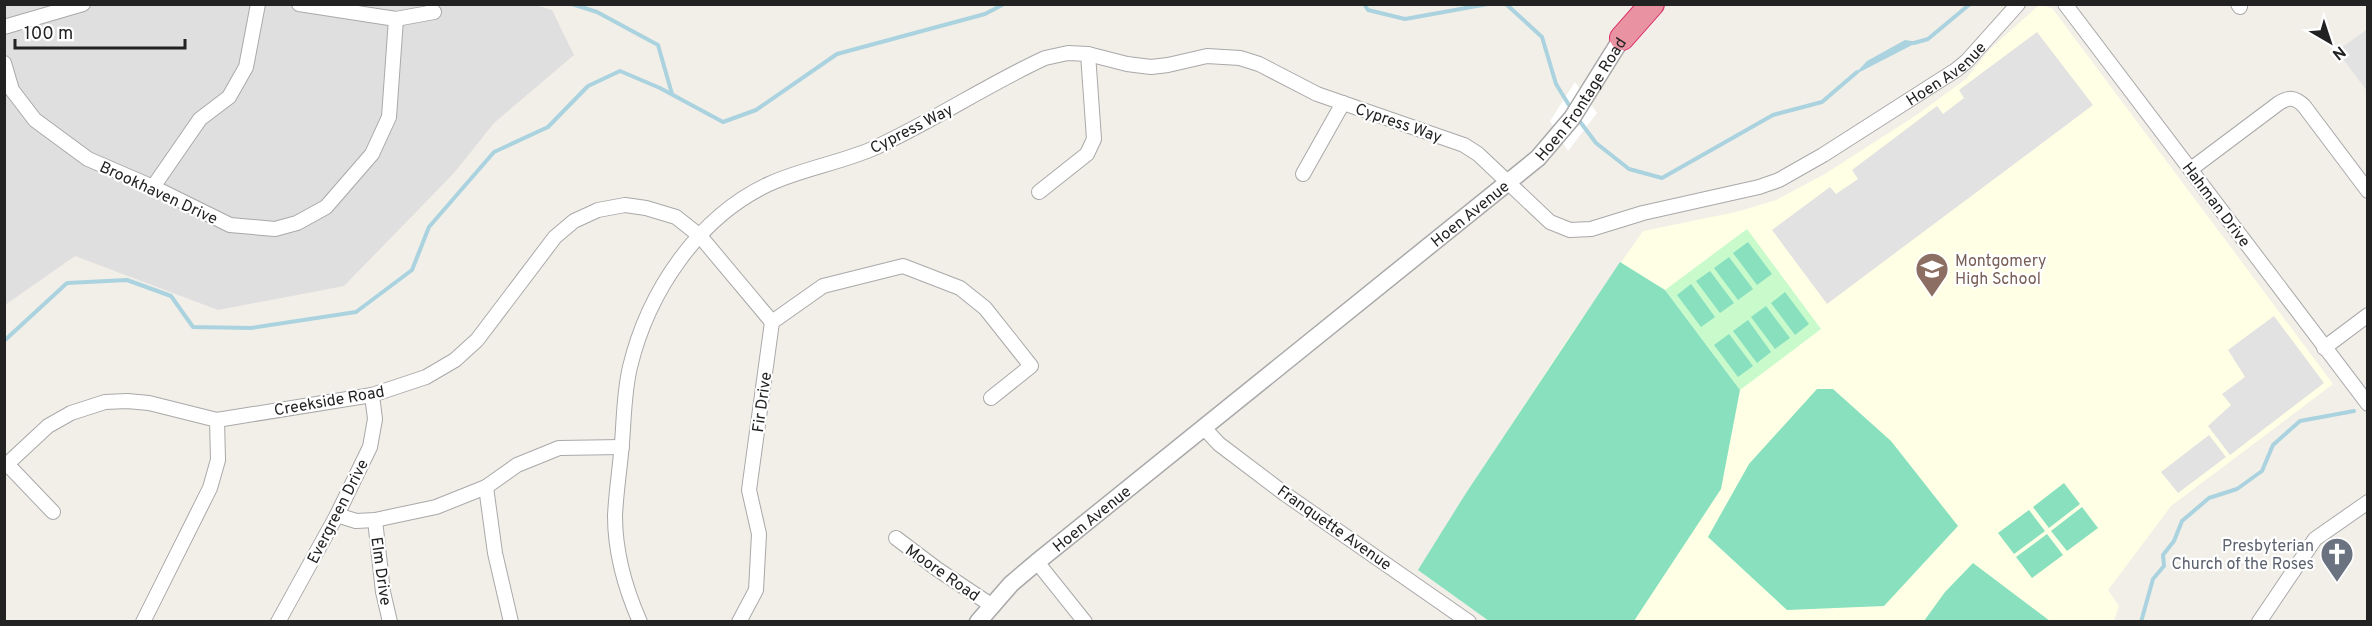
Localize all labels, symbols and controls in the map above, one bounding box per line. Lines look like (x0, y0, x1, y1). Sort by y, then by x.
scale bar (15, 12, 184, 50)
north arrow (2300, 12, 2360, 72)
text: 100 m (24, 23, 73, 46)
street label: Hoen Frontage Road (1532, 34, 1632, 166)
street label: Hoen Avenue (1903, 39, 1991, 111)
text: N (2327, 41, 2349, 63)
street label: Cypress Way (867, 100, 957, 159)
street label: Cypress Way (1352, 100, 1444, 148)
street label: Brookhaven Drive (96, 158, 220, 230)
street label: Hahman Drive (2177, 159, 2254, 252)
street label: Hoen Avenue (1428, 177, 1514, 252)
school or university icon: Montgomery High School (1914, 251, 1950, 298)
place label: Montgomery High School (1955, 252, 2047, 290)
street label: Fir Drive (749, 371, 777, 434)
street label: Creekside Road (273, 382, 386, 422)
street label: Evergreen Drive (304, 456, 374, 568)
street label: Hoen Avenue (1049, 482, 1136, 557)
street label: Franquette Avenue (1273, 482, 1395, 576)
street label: Elm Drive (365, 536, 395, 607)
church icon: Presbyterian Church of the Roses (2319, 536, 2355, 583)
place label: Presbyterian Church of the Roses (2171, 537, 2314, 575)
street label: Moore Road (901, 541, 983, 607)

